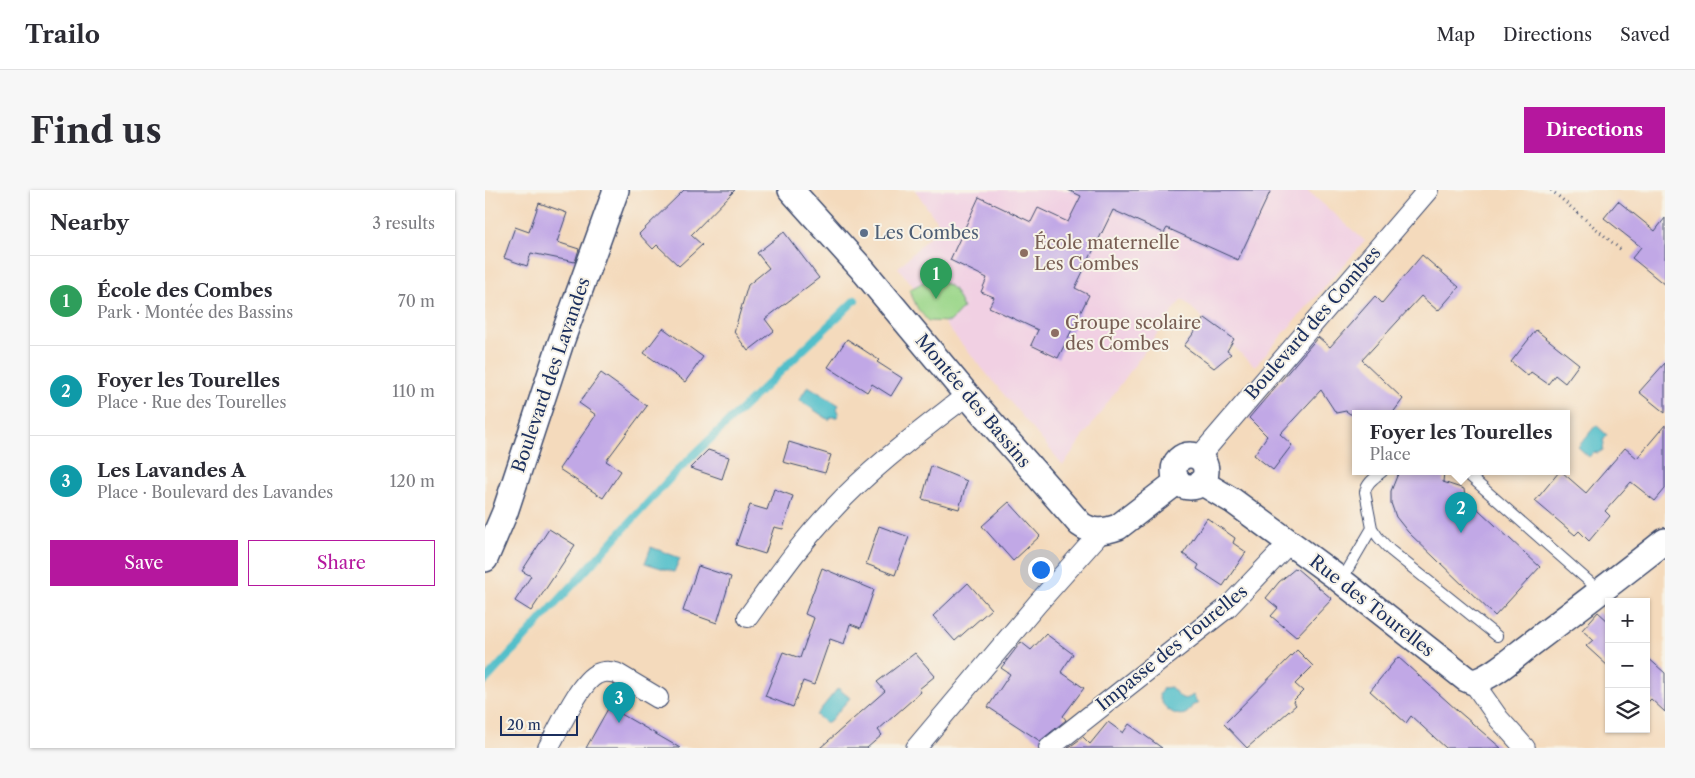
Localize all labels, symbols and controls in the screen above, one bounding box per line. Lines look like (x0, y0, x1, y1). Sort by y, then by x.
text: Trailo (25, 20, 100, 49)
text: Map (1436, 24, 1475, 46)
text: Directions (1503, 24, 1592, 46)
text: Saved (1620, 24, 1670, 46)
button: Directions (1524, 107, 1665, 153)
text: Find us (30, 109, 162, 152)
text: Nearby (50, 210, 129, 235)
text: 3 results (372, 213, 435, 233)
place label: Les Combes (874, 222, 979, 244)
marker: Les Combes (858, 227, 870, 239)
place label: École maternelle Les Combes (1034, 231, 1180, 275)
street label: Boulevard des Combes (1240, 242, 1386, 404)
marker: École maternelle Les Combes (1018, 247, 1030, 259)
pin: 1 (920, 258, 952, 299)
street label: Boulevard des Lavandes (507, 275, 595, 475)
text: École des Combes (97, 279, 273, 302)
text: 1 (62, 291, 70, 311)
text: 70 m (398, 291, 435, 311)
text: Park · Montée des Bassins (97, 302, 293, 322)
place label: Groupe scolaire des Combes (1065, 312, 1201, 355)
marker: Groupe scolaire des Combes (1049, 327, 1061, 339)
street label: Montée des Bassins (911, 330, 1035, 472)
text: Foyer les Tourelles (97, 369, 280, 392)
text: 2 (61, 381, 71, 401)
text: 110 m (392, 381, 435, 401)
text: Place · Rue des Tourelles (97, 392, 286, 412)
popup (1352, 410, 1570, 475)
text: Foyer les Tourelles (1369, 421, 1553, 444)
text: Place (1369, 444, 1411, 464)
text: Les Lavandes A (97, 459, 246, 482)
text: 3 (61, 471, 71, 491)
text: 120 m (390, 471, 435, 491)
text: Place · Boulevard des Lavandes (97, 482, 333, 502)
pin: 2 (1445, 492, 1477, 533)
button: Save (50, 540, 238, 586)
button: Share (248, 540, 435, 586)
street label: Rue des Tourelles (1305, 550, 1439, 662)
your location (1028, 557, 1054, 583)
street label: Impasse des Tourelles (1092, 580, 1252, 716)
map controls (1605, 598, 1650, 733)
button: + (1605, 598, 1650, 643)
button: − (1605, 643, 1650, 688)
pin: 3 (603, 682, 635, 723)
button: layers (1605, 688, 1650, 733)
scale bar (500, 713, 577, 736)
text: 20 m (507, 716, 541, 734)

